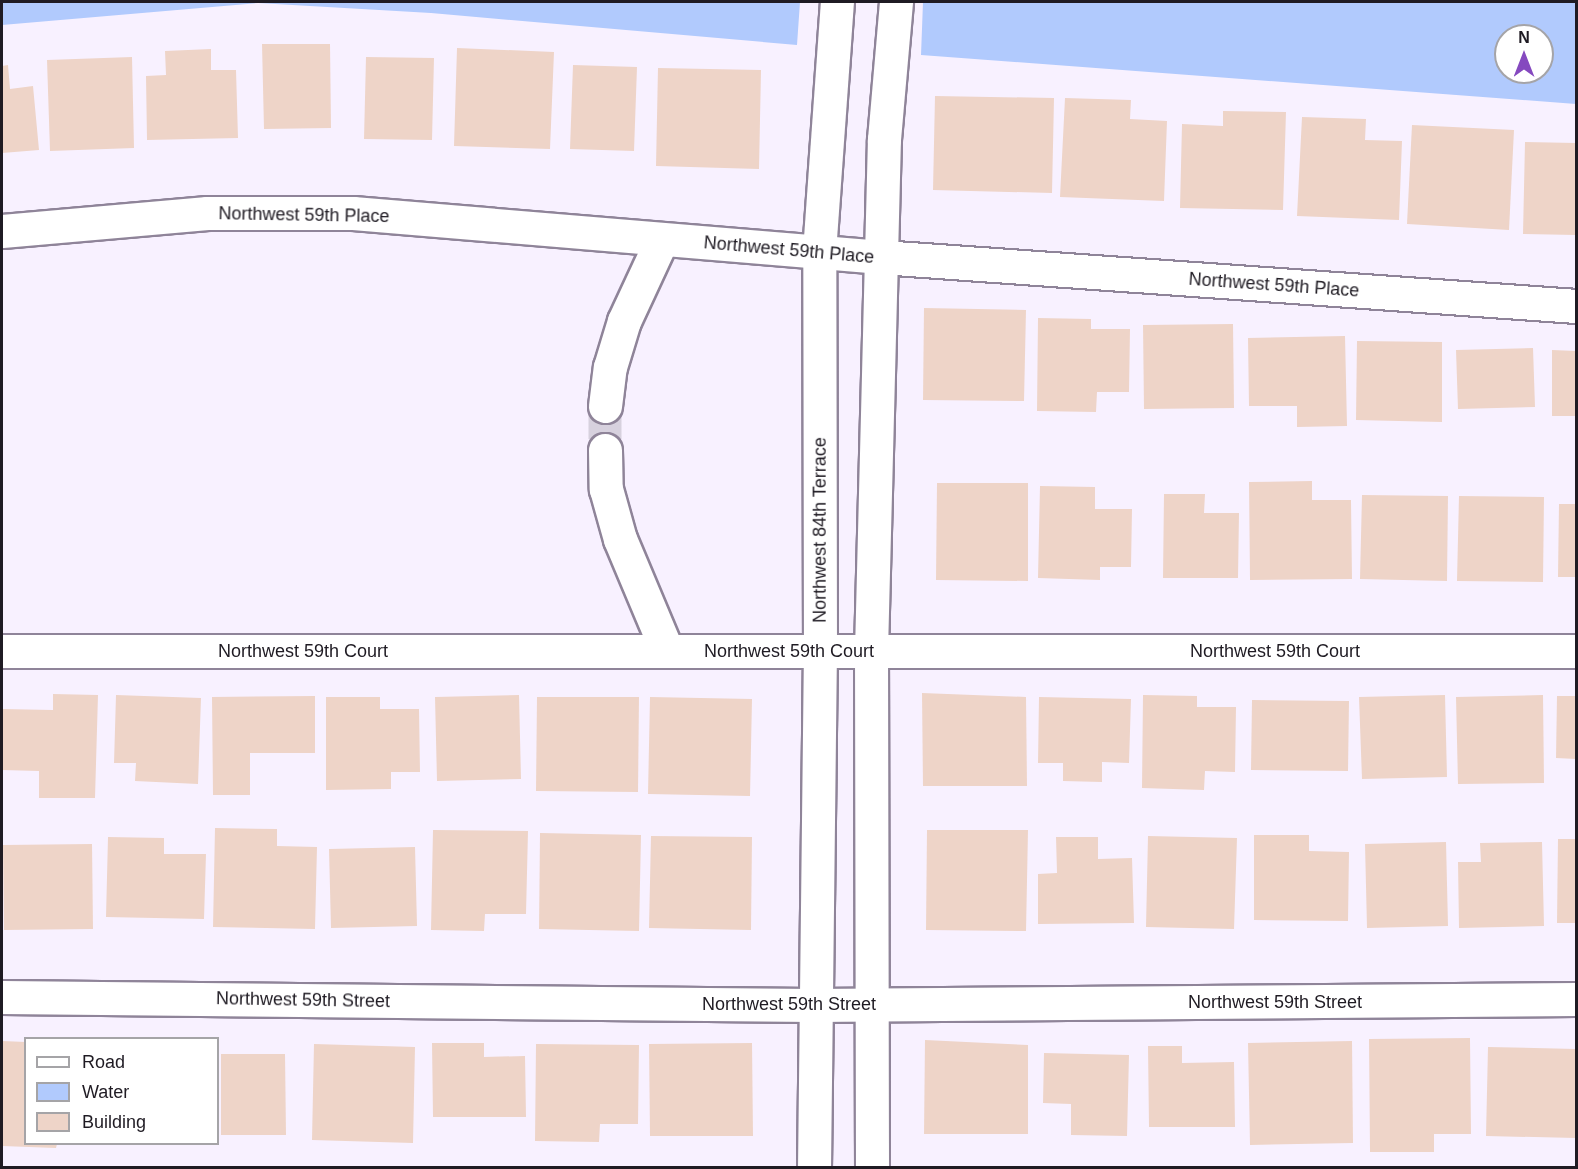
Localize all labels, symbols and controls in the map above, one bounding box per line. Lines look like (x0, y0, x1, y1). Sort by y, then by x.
north arrow (1494, 24, 1554, 84)
text: N (1518, 29, 1530, 46)
street label: Northwest 59th Place (218, 203, 390, 227)
street label: Northwest 59th Place (703, 232, 875, 268)
street label: Northwest 59th Place (1188, 268, 1360, 302)
street label: Northwest 84th Terrace (809, 437, 831, 623)
street label: Northwest 59th Court (218, 640, 388, 662)
street label: Northwest 59th Court (704, 640, 874, 662)
street label: Northwest 59th Court (1190, 640, 1360, 662)
street label: Northwest 59th Street (216, 988, 390, 1012)
street label: Northwest 59th Street (1188, 991, 1362, 1013)
street label: Northwest 59th Street (702, 993, 876, 1015)
legend (24, 1037, 219, 1145)
text: Road (82, 1052, 125, 1072)
text: Water (82, 1082, 129, 1102)
text: Building (82, 1112, 146, 1132)

